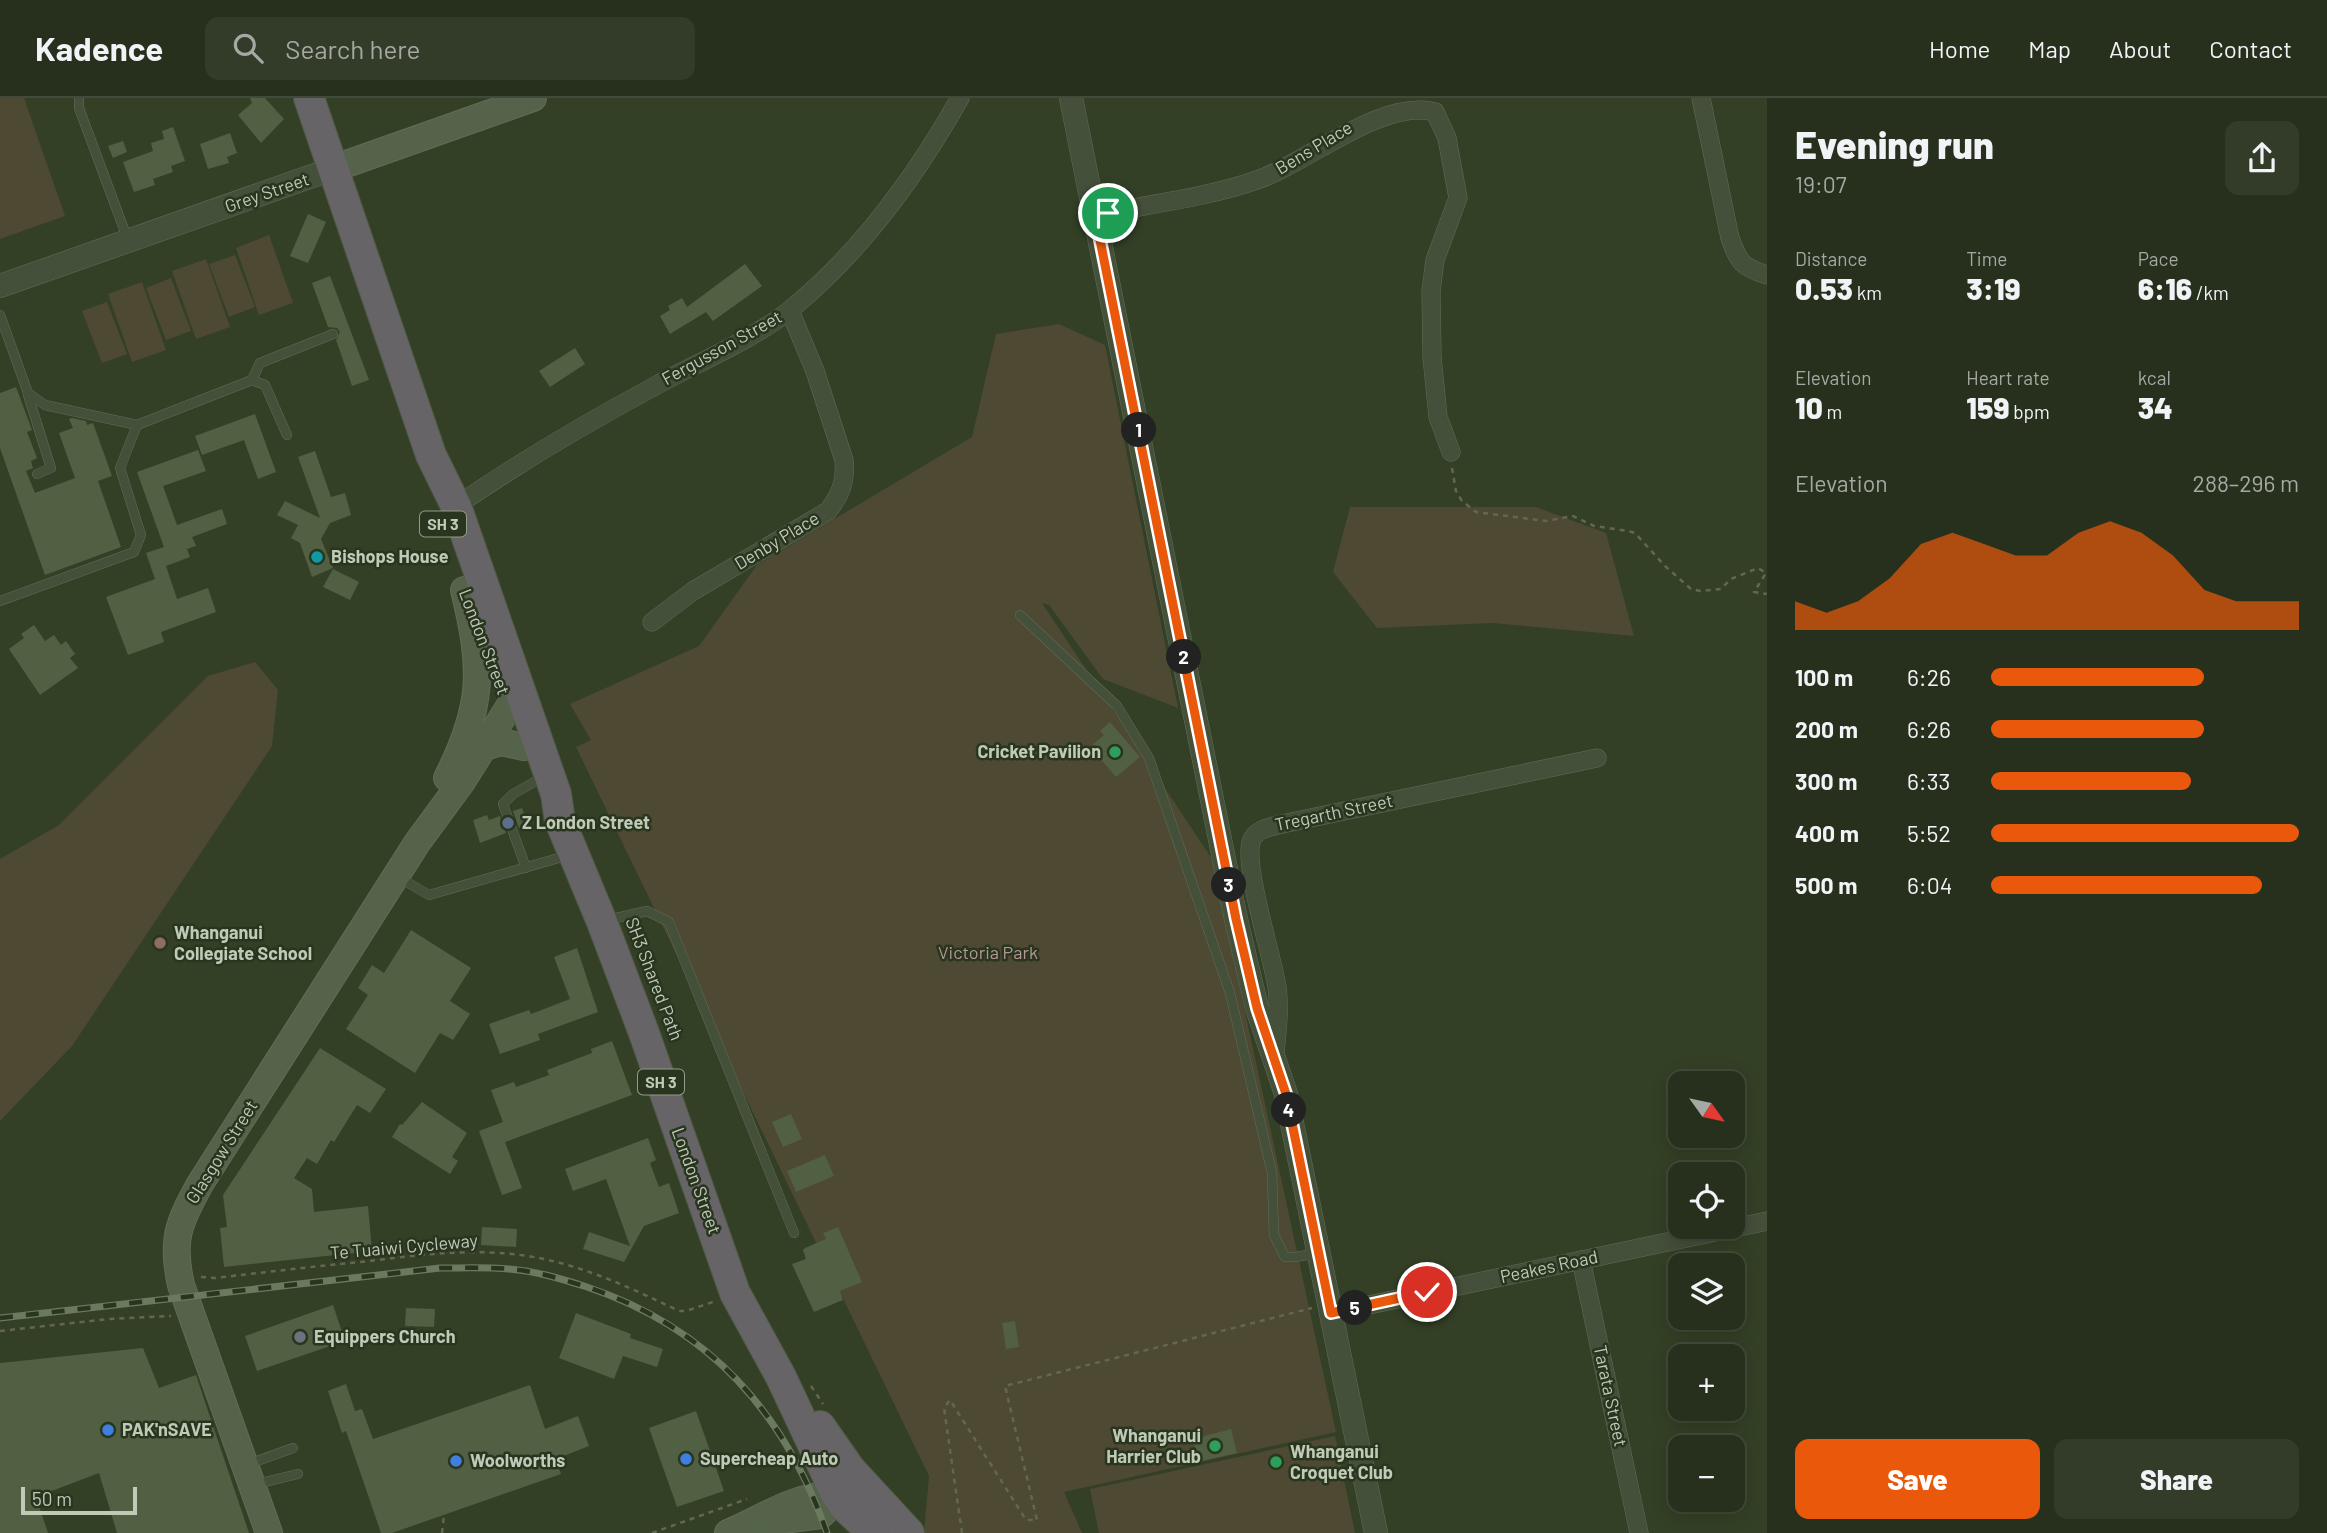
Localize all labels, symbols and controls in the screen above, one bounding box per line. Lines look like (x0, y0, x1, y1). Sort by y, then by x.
search box (205, 17, 695, 80)
text: Kadence (35, 28, 163, 68)
icon: search (229, 29, 267, 67)
text: Search here (285, 33, 420, 64)
text: Home (1929, 34, 1990, 63)
text: Map (2028, 34, 2071, 63)
text: About (2109, 34, 2171, 63)
text: Contact (2209, 34, 2292, 63)
street label: Bens Place (1271, 116, 1356, 179)
text: Evening run (1795, 121, 1994, 167)
button: share (2225, 121, 2299, 195)
street label: Grey Street (222, 167, 312, 217)
text: 19:07 (1795, 170, 1847, 198)
pin (1078, 183, 1138, 243)
icon: arrive (1089, 194, 1127, 232)
text: Distance (1795, 247, 1867, 270)
text: Time (1966, 247, 2007, 270)
text: Pace (2138, 247, 2179, 270)
text: 0.53 (1795, 270, 1853, 306)
text: 3:19 (1966, 270, 2021, 306)
text: 6:16 (2138, 270, 2192, 306)
text: km (1853, 281, 1882, 304)
text: /km (2192, 281, 2229, 304)
street label: Fergusson Street (658, 305, 785, 389)
text: Elevation (1795, 366, 1872, 389)
text: Heart rate (1966, 366, 2050, 389)
text: kcal (2138, 366, 2171, 389)
text: 10 (1795, 389, 1823, 425)
text: 159 (1966, 389, 2009, 425)
text: 34 (2138, 389, 2173, 425)
text: m (1823, 400, 1842, 423)
text: bpm (2009, 400, 2050, 423)
pin: 1 (1122, 412, 1156, 448)
text: 1 (1135, 418, 1142, 441)
text: Elevation (1795, 469, 1888, 497)
text: 288–296 m (2193, 469, 2299, 497)
street label: Denby Place (730, 506, 823, 574)
road number: SH 3 (420, 512, 466, 536)
place label: Bishops House (331, 545, 449, 567)
marker: Bishops House (309, 549, 325, 565)
street label: London Street (455, 586, 515, 698)
pin: 2 (1166, 640, 1202, 674)
text: 2 (1178, 645, 1189, 668)
text: 100 m (1795, 663, 1853, 691)
text: 6:26 (1907, 663, 1951, 691)
text: 200 m (1795, 715, 1858, 743)
text: 6:26 (1907, 715, 1951, 743)
place label: Cricket Pavilion (977, 740, 1101, 762)
marker: Cricket Pavilion (1107, 744, 1123, 760)
text: 300 m (1795, 767, 1857, 795)
text: 6:33 (1907, 767, 1950, 795)
street label: Tregarth Street (1273, 789, 1395, 835)
place label: Z London Street (522, 811, 650, 833)
marker: Z London Street (500, 815, 516, 831)
text: 400 m (1795, 819, 1859, 847)
text: 5:52 (1907, 819, 1951, 847)
pin: 3 (1212, 868, 1246, 902)
text: 500 m (1795, 871, 1857, 899)
text: 6:04 (1907, 871, 1952, 899)
text: 3 (1223, 873, 1234, 896)
street label: SH3 Shared Path (621, 914, 689, 1043)
place label: Whanganui Collegiate School (174, 921, 312, 964)
marker: Whanganui Collegiate School (152, 935, 168, 951)
park label: Victoria Park (938, 941, 1038, 963)
road number: SH 3 (638, 1070, 684, 1094)
north arrow (1668, 1071, 1745, 1148)
map controls (1668, 1071, 1745, 1512)
pin: 4 (1272, 1093, 1306, 1128)
street label: Glasgow Street (181, 1096, 262, 1207)
text: 4 (1283, 1098, 1294, 1121)
street label: London Street (668, 1124, 726, 1237)
button: locate (1668, 1162, 1745, 1239)
street label: Te Tuaiwi Cycleway (329, 1229, 479, 1263)
street label: Peakes Road (1498, 1245, 1600, 1287)
button: layers (1668, 1253, 1745, 1330)
pin (1397, 1262, 1457, 1322)
icon: check (1408, 1273, 1446, 1311)
pin: 5 (1338, 1290, 1372, 1326)
text: 5 (1349, 1296, 1360, 1319)
place label: Equippers Church (314, 1325, 456, 1347)
marker: Equippers Church (292, 1329, 308, 1345)
street label: Tarata Street (1589, 1343, 1632, 1449)
button: + (1668, 1344, 1745, 1421)
place label: PAK'nSAVE (122, 1418, 212, 1440)
marker: PAK'nSAVE (100, 1422, 116, 1438)
place label: Whanganui Harrier Club (1106, 1424, 1201, 1467)
button: − (1668, 1435, 1745, 1512)
marker: Whanganui Harrier Club (1207, 1438, 1223, 1454)
button: Save (1795, 1439, 2040, 1519)
button: Share (2054, 1439, 2299, 1519)
place label: Whanganui Croquet Club (1290, 1440, 1393, 1483)
place label: Supercheap Auto (700, 1447, 838, 1469)
place label: Woolworths (470, 1449, 565, 1471)
marker: Supercheap Auto (678, 1451, 694, 1467)
marker: Woolworths (448, 1453, 464, 1469)
marker: Whanganui Croquet Club (1268, 1454, 1284, 1470)
scale bar (21, 1484, 136, 1516)
text: 50 m (32, 1487, 72, 1510)

